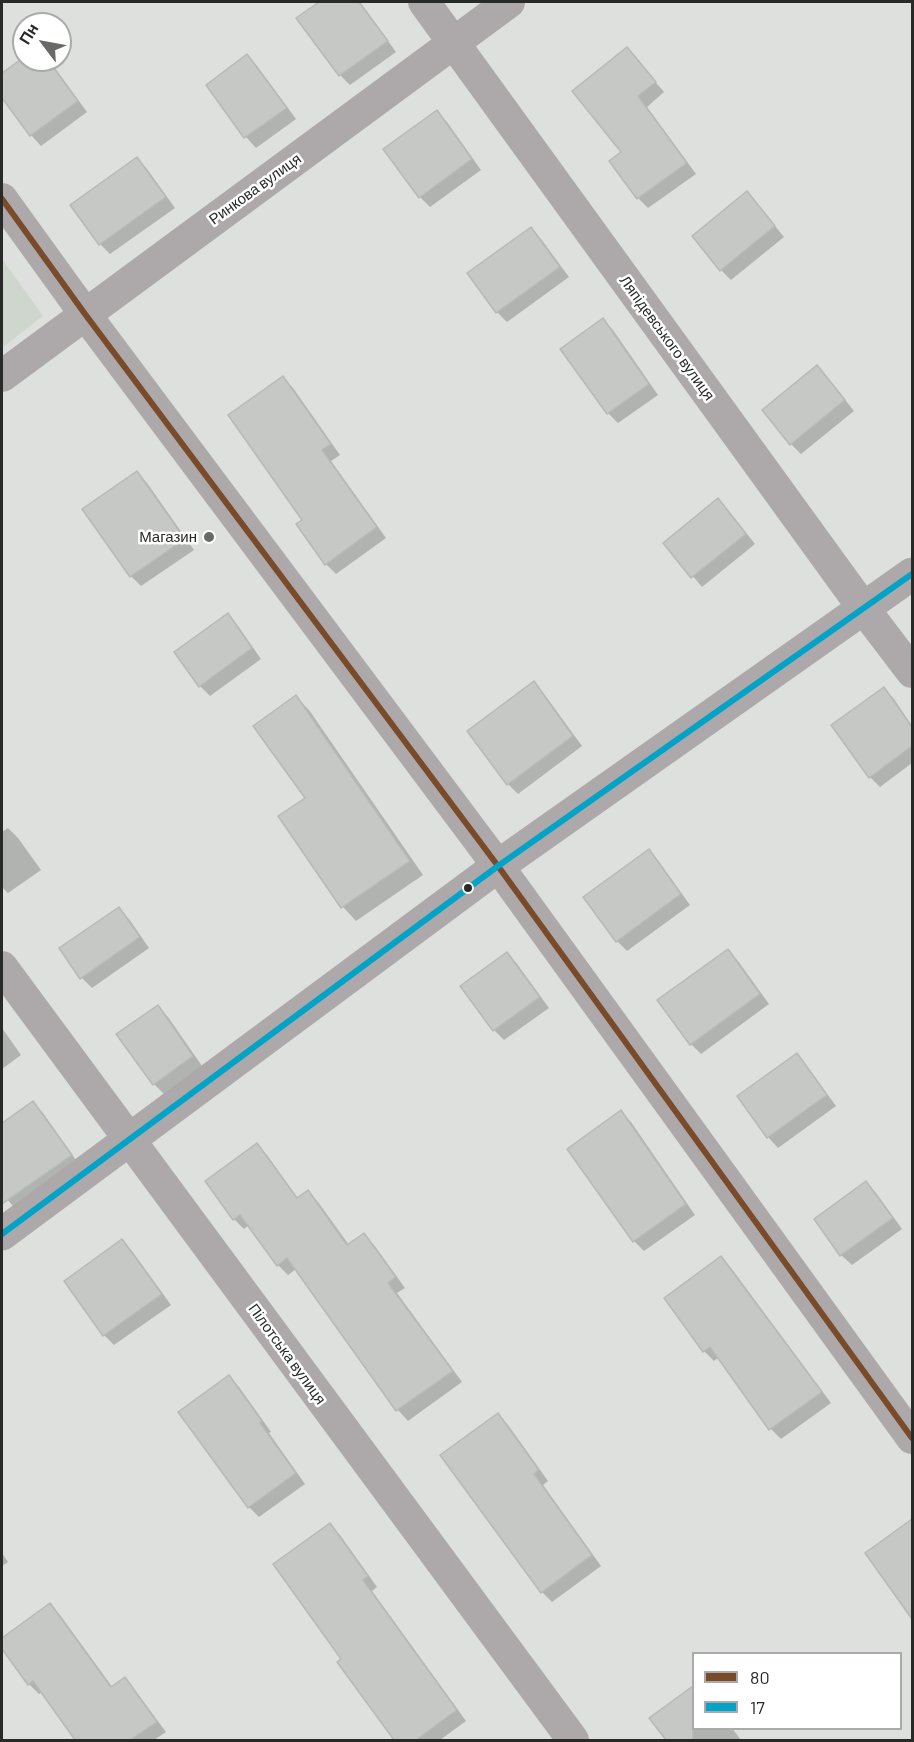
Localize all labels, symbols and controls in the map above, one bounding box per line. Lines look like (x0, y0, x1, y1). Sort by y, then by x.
north arrow (12, 12, 72, 72)
text: Пн (14, 19, 42, 47)
street label: Ринкова вулиця (205, 150, 305, 228)
street label: Ляпідевського вулиця (616, 272, 718, 404)
place label: Магазин (139, 528, 197, 546)
marker: Магазин (202, 530, 216, 544)
unlabelled marker (462, 882, 474, 894)
street label: Пілотська вулиця (244, 1300, 330, 1408)
legend (692, 1652, 902, 1730)
text: 80 (750, 1666, 770, 1688)
text: 17 (750, 1696, 765, 1718)

